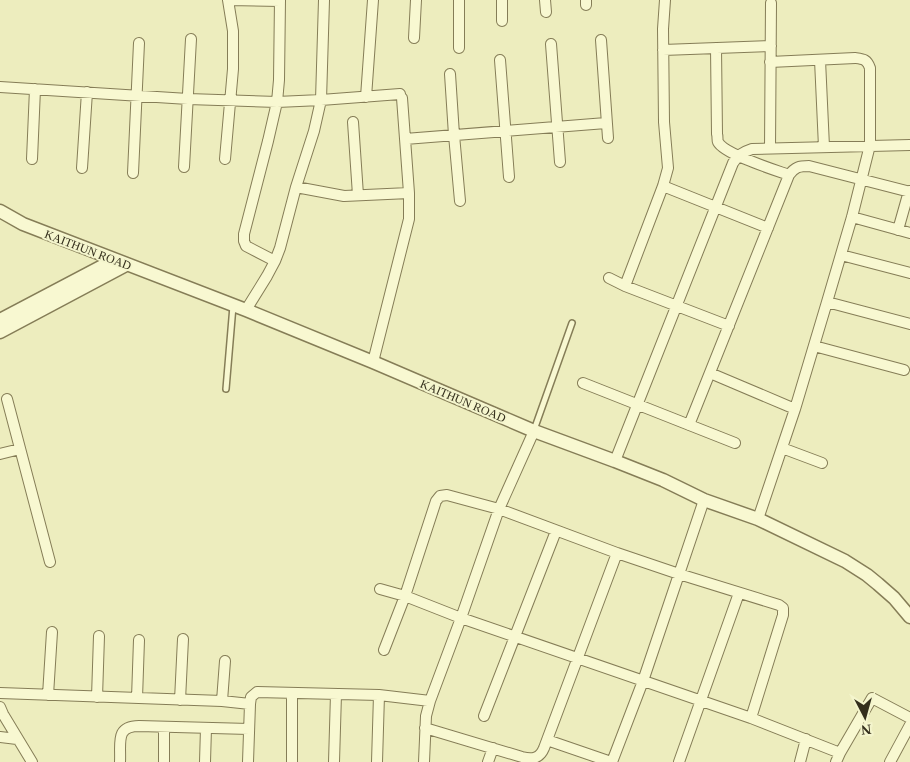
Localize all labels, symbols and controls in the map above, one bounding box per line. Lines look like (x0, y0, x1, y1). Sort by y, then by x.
street label: KAITHUN ROAD (43, 227, 134, 273)
street label: KAITHUN ROAD (418, 377, 508, 425)
north arrow (840, 692, 890, 742)
text: N (860, 721, 872, 737)

